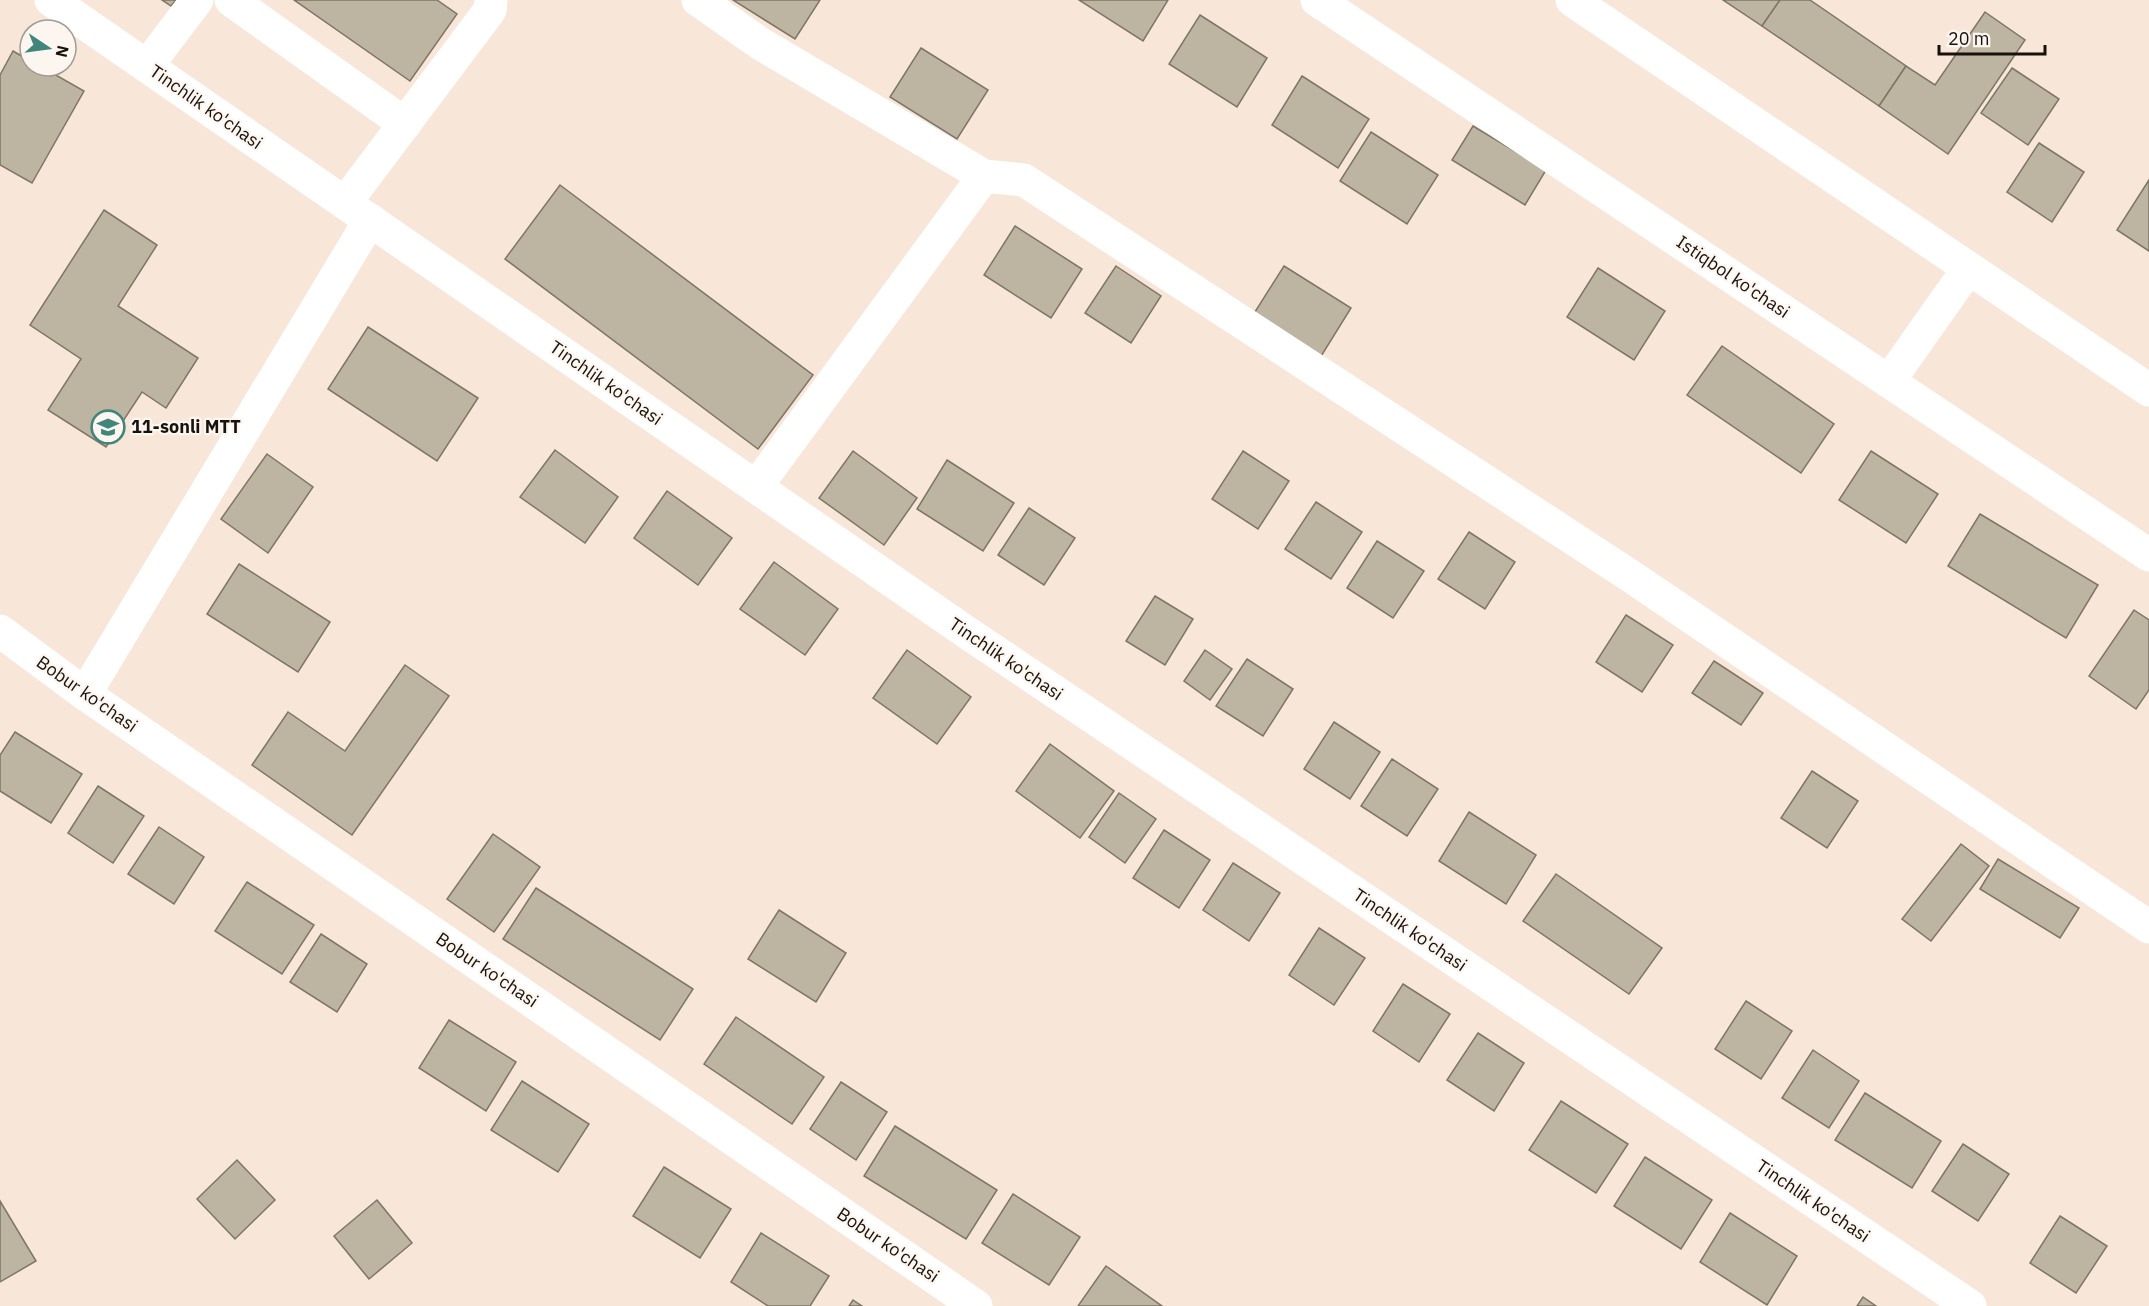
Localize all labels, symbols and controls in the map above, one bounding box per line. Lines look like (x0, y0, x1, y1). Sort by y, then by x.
north arrow (18, 18, 78, 78)
scale bar (1939, 18, 2046, 56)
text: 20 m (1948, 27, 1990, 50)
text: N (52, 43, 74, 59)
street label: Tinchlik ko'chasi (145, 59, 267, 154)
street label: Istiqbol ko'chasi (1672, 230, 1794, 323)
street label: Tinchlik ko'chasi (545, 335, 667, 430)
school or university icon: 11-sonli MTT (90, 409, 126, 445)
place label: 11-sonli MTT (131, 415, 241, 438)
street label: Tinchlik ko'chasi (945, 612, 1068, 705)
street label: Bobur ko'chasi (32, 650, 142, 737)
street label: Tinchlik ko'chasi (1349, 883, 1472, 976)
street label: Bobur ko'chasi (432, 927, 543, 1012)
street label: Tinchlik ko'chasi (1752, 1154, 1875, 1247)
street label: Bobur ko'chasi (833, 1202, 944, 1287)

